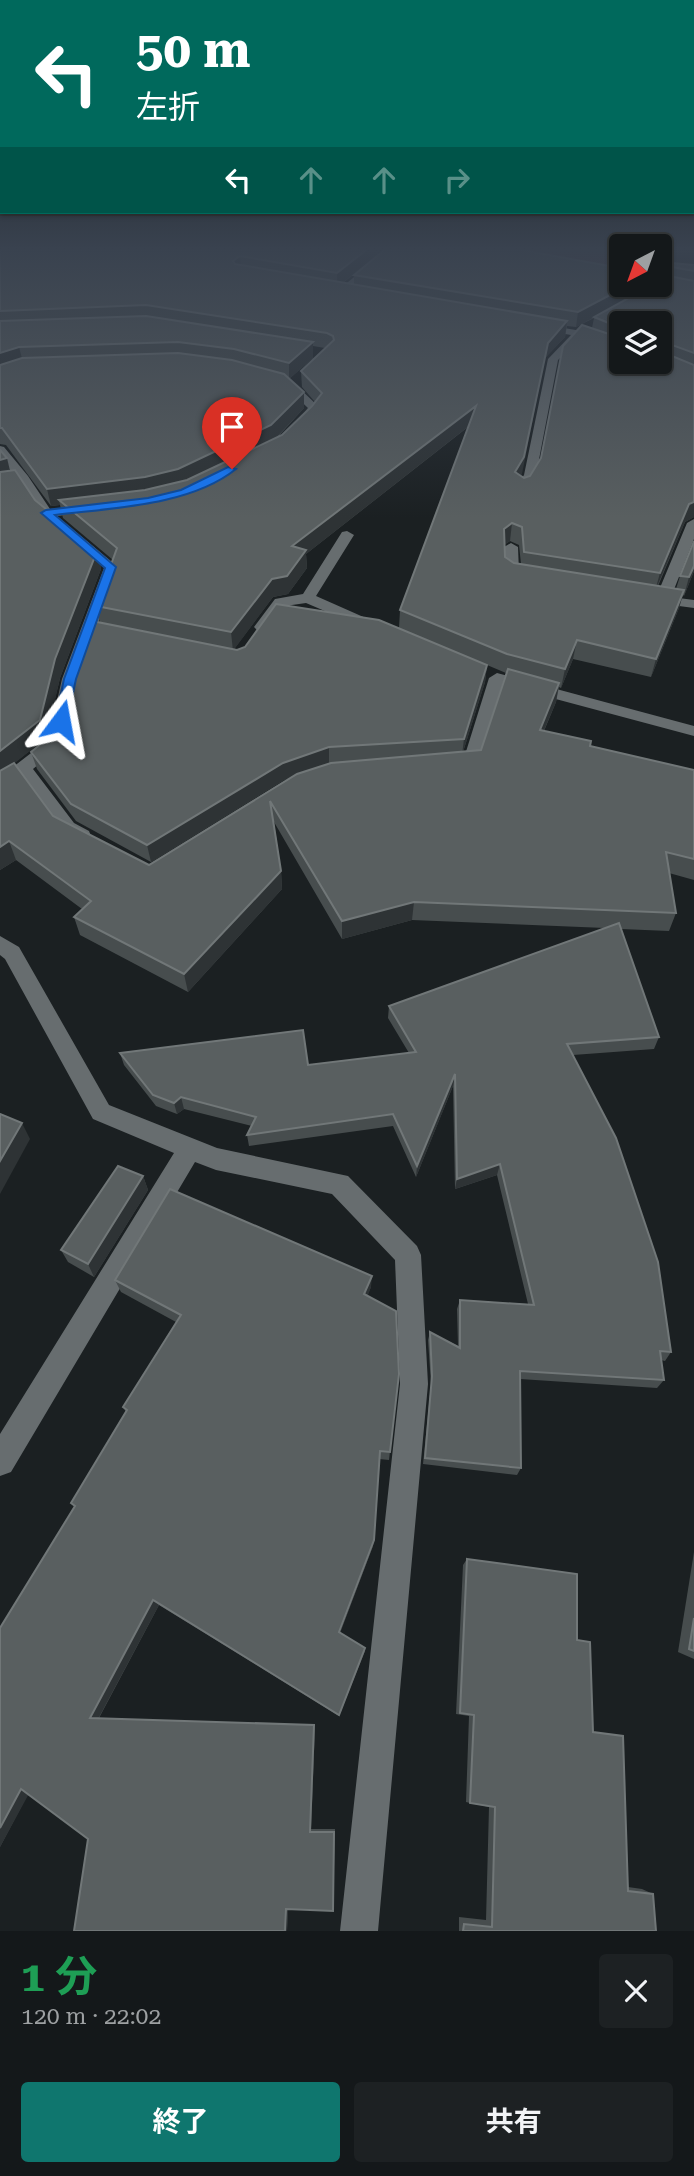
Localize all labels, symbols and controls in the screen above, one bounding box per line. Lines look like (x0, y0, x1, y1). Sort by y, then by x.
text: 50 m (136, 22, 251, 79)
icon: left (21, 28, 112, 119)
text: 左折 (136, 88, 200, 126)
icon: left (219, 161, 257, 199)
icon: ahead (292, 161, 330, 199)
icon: ahead (365, 161, 403, 199)
icon: right (438, 161, 476, 199)
north arrow (609, 234, 672, 298)
map controls (609, 234, 672, 374)
button: layers (609, 311, 672, 374)
pin (202, 397, 262, 469)
icon: arrive (213, 408, 251, 446)
position arrow (24, 684, 98, 758)
text: 1 分 (21, 1952, 97, 2001)
button: close (599, 1954, 673, 2028)
text: 120 m · 22:02 (21, 2003, 161, 2030)
button: 終了 (21, 2082, 340, 2162)
button: 共有 (354, 2082, 673, 2162)

